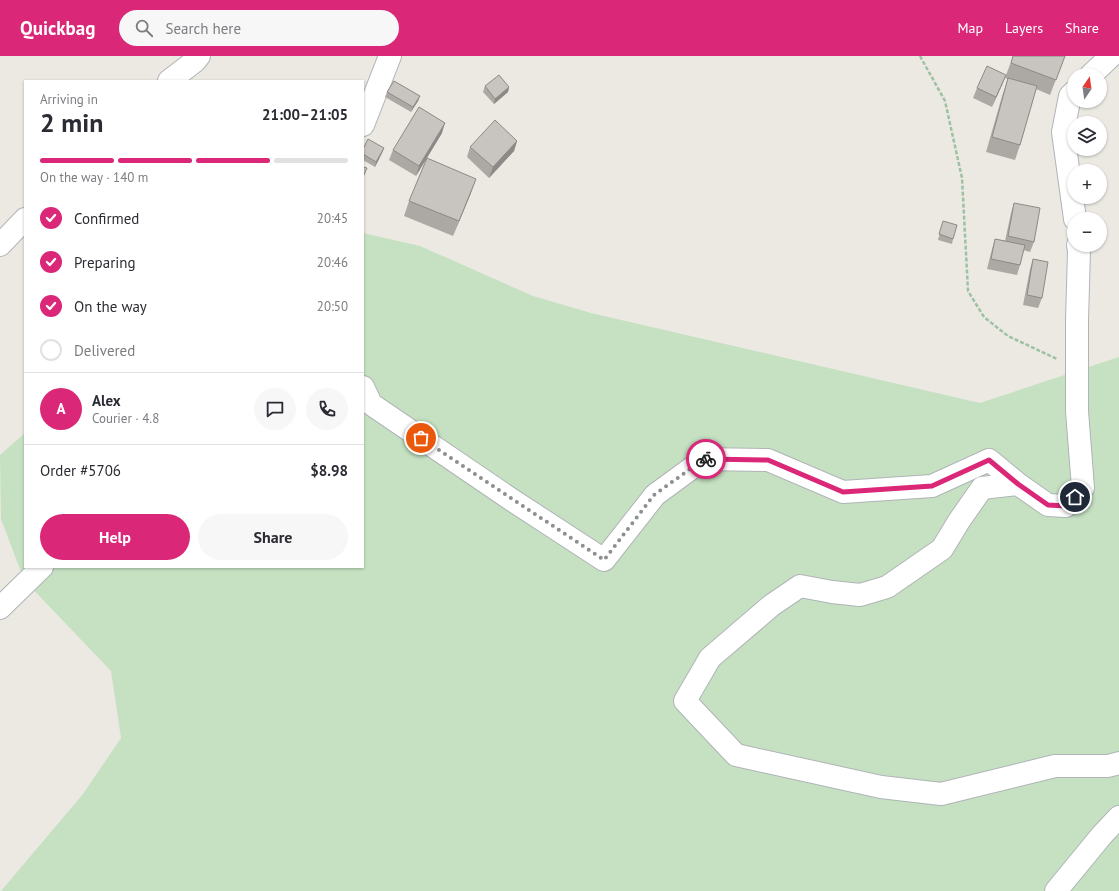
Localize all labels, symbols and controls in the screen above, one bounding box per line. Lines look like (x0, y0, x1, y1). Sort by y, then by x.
search box (119, 10, 399, 46)
text: Quickbag (20, 16, 95, 40)
icon: search (133, 17, 155, 39)
text: Search here (165, 19, 241, 38)
text: Map (957, 19, 983, 37)
text: Layers (1005, 19, 1043, 37)
text: Share (1065, 19, 1099, 37)
north arrow (1067, 68, 1107, 108)
map controls (1067, 68, 1107, 252)
text: Arriving in (40, 91, 98, 108)
text: 21:00–21:05 (262, 105, 348, 124)
text: 2 min (40, 106, 103, 139)
button: layers (1067, 116, 1107, 156)
button: + (1067, 164, 1107, 204)
text: On the way · 140 m (40, 169, 148, 186)
icon: check (40, 207, 62, 229)
text: Confirmed (74, 209, 139, 228)
text: 20:45 (317, 210, 348, 227)
button: − (1067, 212, 1107, 252)
icon: check (40, 251, 62, 273)
text: Preparing (74, 253, 136, 272)
text: 20:46 (317, 254, 348, 271)
icon: check (40, 295, 62, 317)
text: On the way (74, 297, 147, 316)
text: 20:50 (317, 298, 348, 315)
text: Delivered (74, 341, 135, 360)
button: chat (254, 388, 296, 430)
button: phone (306, 388, 348, 430)
text: Alex (92, 391, 121, 410)
text: A (56, 399, 66, 418)
text: Courier · 4.8 (92, 410, 159, 427)
pin (404, 421, 438, 455)
icon: bag (410, 427, 432, 449)
courier (686, 439, 726, 479)
icon: bike (695, 448, 717, 470)
text: Order #5706 (40, 461, 121, 480)
text: $8.98 (310, 461, 348, 480)
pin (1058, 480, 1092, 514)
icon: home (1064, 486, 1086, 508)
button: Help (40, 514, 190, 560)
button: Share (198, 514, 348, 560)

